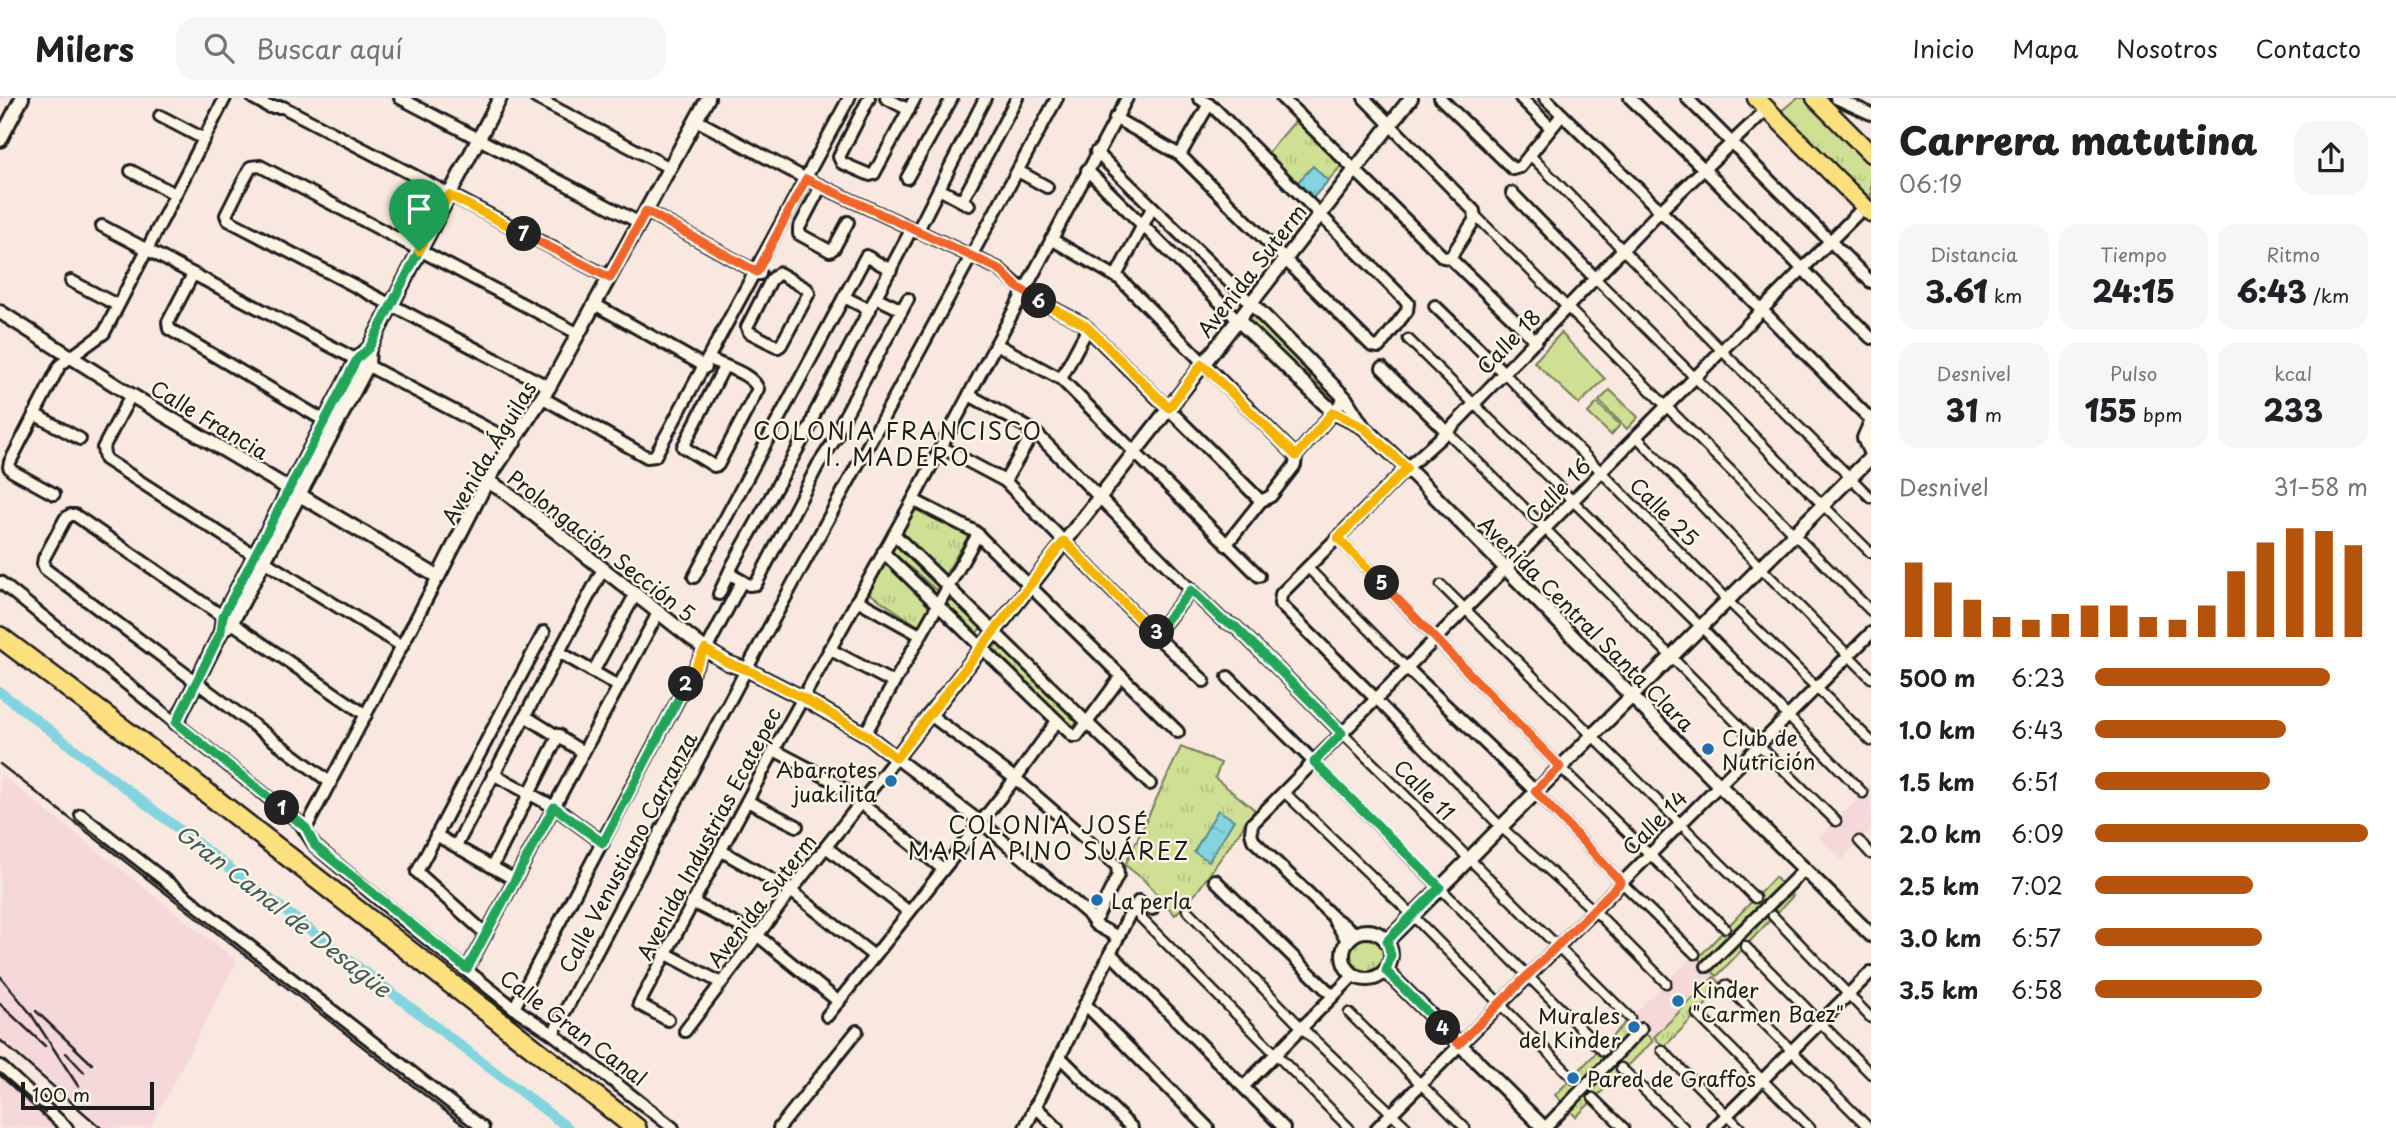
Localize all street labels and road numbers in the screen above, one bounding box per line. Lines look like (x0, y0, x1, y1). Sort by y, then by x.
street label: Avenida Suterm (1189, 196, 1313, 344)
street label: Calle 18 (1469, 301, 1547, 381)
street label: Calle Francia (145, 371, 275, 467)
street label: Avenida Águilas (432, 374, 544, 530)
street label: Calle 16 (1517, 450, 1597, 530)
street label: Prolongación Sección 5 (501, 461, 703, 629)
street label: Calle 25 (1623, 469, 1707, 553)
street label: Avenida Central Santa Clara (1472, 508, 1703, 739)
street label: Avenida Industrias Ecatepec (628, 701, 788, 965)
street label: Calle Venustiano Carranza (550, 725, 704, 978)
street label: Calle 11 (1387, 751, 1463, 827)
street label: Calle 14 (1614, 782, 1694, 862)
street label: Avenida Suterm (699, 826, 823, 974)
street label: Calle Gran Canal (494, 961, 654, 1093)

